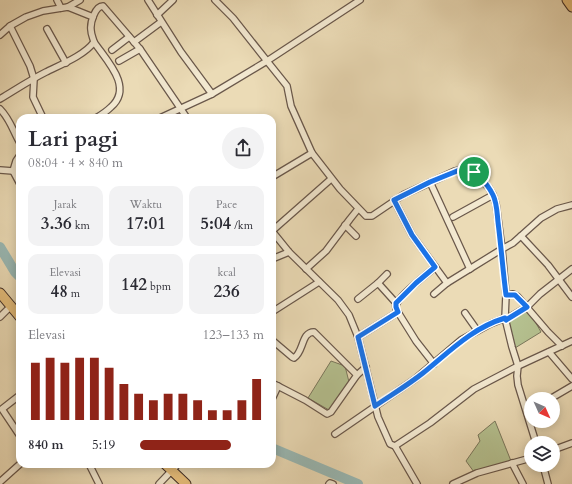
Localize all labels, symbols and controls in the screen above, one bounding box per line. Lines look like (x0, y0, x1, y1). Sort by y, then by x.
text: Lari pagi (28, 124, 118, 154)
button: share (222, 127, 264, 169)
text: 08:04 · 4 × 840 m (28, 154, 123, 172)
pin (457, 155, 491, 189)
icon: arrive (463, 161, 485, 183)
text: Jarak (54, 197, 77, 212)
text: Waktu (130, 197, 162, 212)
text: Pace (216, 197, 237, 212)
text: 3.36 (41, 212, 72, 235)
text: 17:01 (126, 212, 166, 235)
text: 5:04 (200, 212, 231, 235)
text: km (72, 218, 90, 233)
text: /km (231, 218, 253, 233)
text: Elevasi (49, 265, 81, 280)
text: kcal (217, 265, 236, 280)
text: 142 (121, 273, 147, 296)
text: bpm (147, 279, 171, 294)
text: 48 (50, 280, 68, 303)
text: 236 (214, 280, 240, 303)
text: m (68, 286, 80, 301)
text: Elevasi (28, 326, 65, 344)
text: 123–133 m (202, 326, 264, 344)
north arrow (524, 392, 560, 428)
map controls (524, 392, 560, 472)
text: 840 m (28, 436, 63, 454)
text: 5:19 (92, 436, 115, 454)
button: layers (524, 436, 560, 472)

